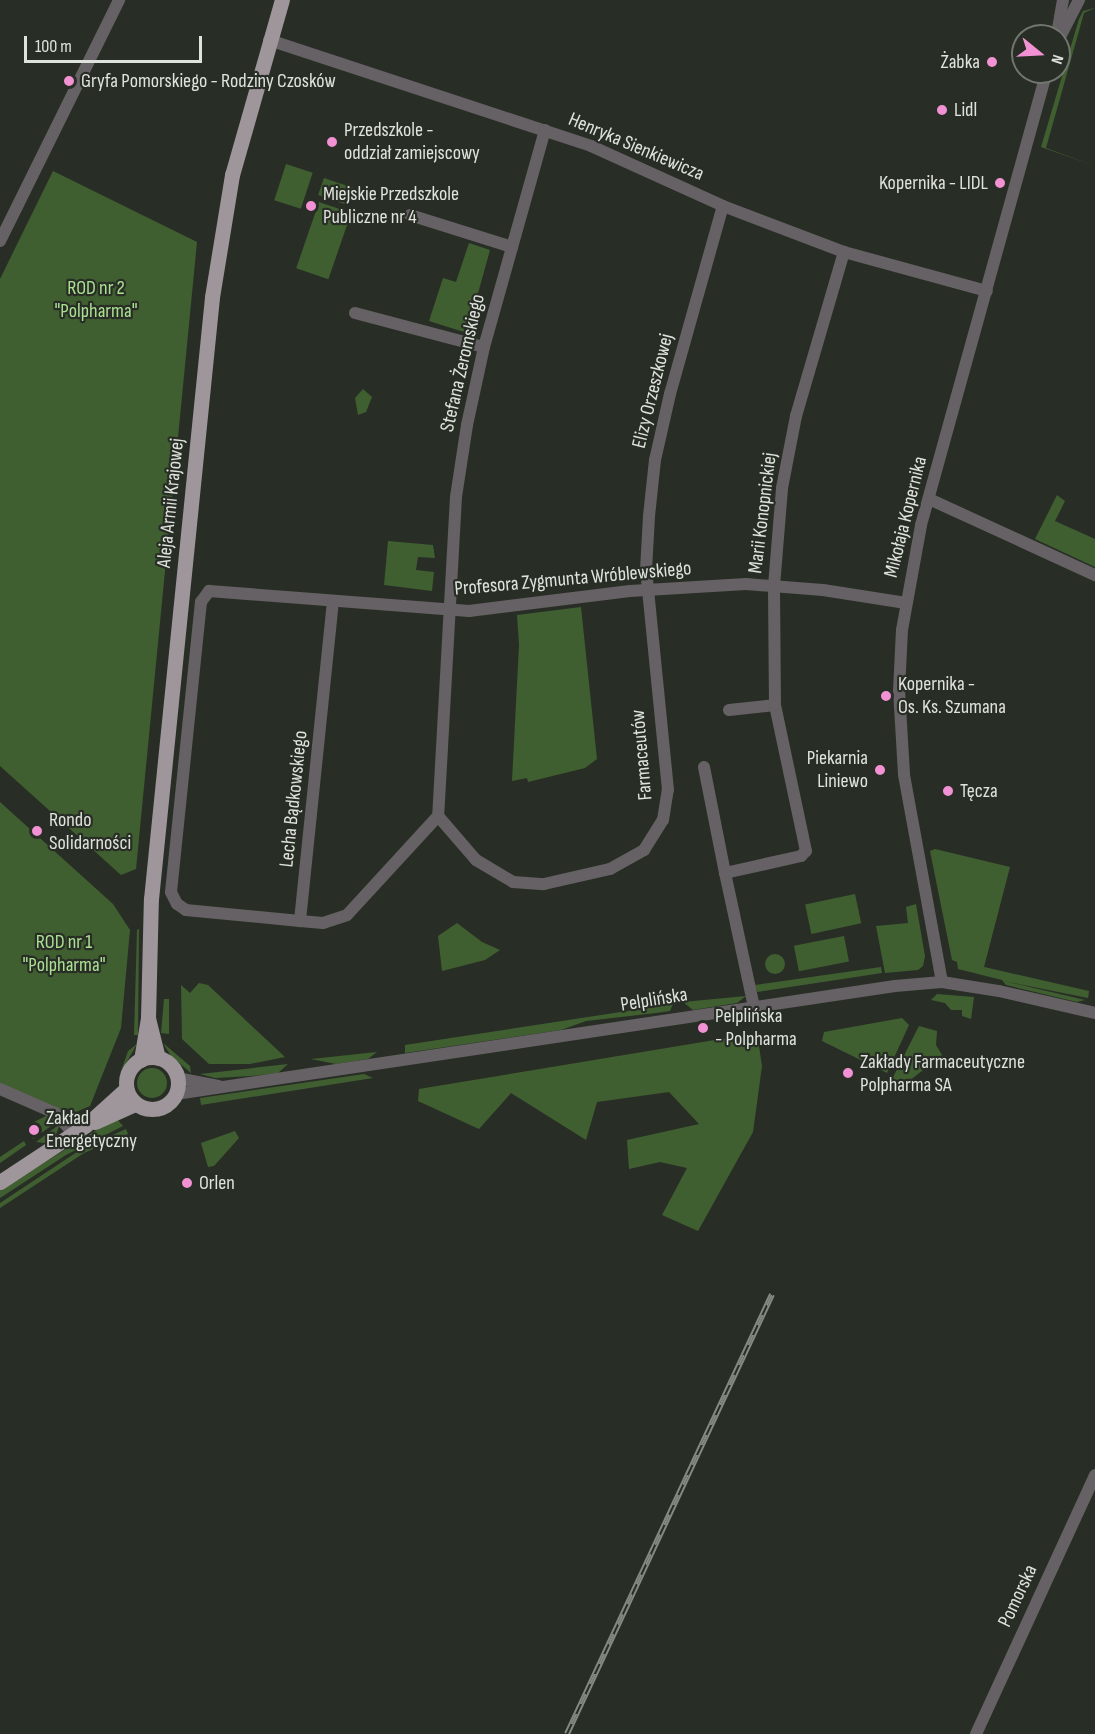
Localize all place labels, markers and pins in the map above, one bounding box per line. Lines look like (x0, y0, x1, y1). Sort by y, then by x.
place label: Żabka (941, 50, 980, 74)
marker: Żabka (985, 55, 999, 69)
place label: Gryfa Pomorskiego - Rodziny Czosków (81, 69, 336, 93)
marker: Gryfa Pomorskiego - Rodziny Czosków (62, 74, 76, 88)
place label: Lidl (954, 98, 977, 122)
marker: Lidl (935, 103, 949, 117)
place label: Przedszkole - oddział zamiejscowy (344, 118, 480, 165)
marker: Przedszkole - oddział zamiejscowy (325, 135, 339, 149)
place label: Kopernika - LIDL (879, 171, 988, 195)
marker: Kopernika - LIDL (993, 176, 1007, 190)
place label: Miejskie Przedszkole Publiczne nr 4 (323, 183, 459, 230)
marker: Miejskie Przedszkole Publiczne nr 4 (304, 199, 318, 213)
place label: Kopernika - Os. Ks. Szumana (898, 672, 1006, 719)
marker: Kopernika - Os. Ks. Szumana (879, 689, 893, 703)
place label: Piekarnia Liniewo (807, 746, 868, 793)
marker: Piekarnia Liniewo (873, 763, 887, 777)
place label: Tęcza (960, 779, 998, 803)
marker: Tęcza (941, 784, 955, 798)
place label: Rondo Solidarności (49, 808, 131, 855)
marker: Rondo Solidarności (30, 824, 44, 838)
place label: Pelplińska - Polpharma (715, 1005, 797, 1052)
marker: Pelplińska - Polpharma (696, 1021, 710, 1035)
place label: Zakłady Farmaceutyczne Polpharma SA (860, 1050, 1025, 1097)
marker: Zakłady Farmaceutyczne Polpharma SA (841, 1066, 855, 1080)
place label: Zakład Energetyczny (46, 1106, 137, 1153)
marker: Zakład Energetyczny (27, 1123, 41, 1137)
place label: Orlen (199, 1171, 235, 1195)
marker: Orlen (180, 1176, 194, 1190)

